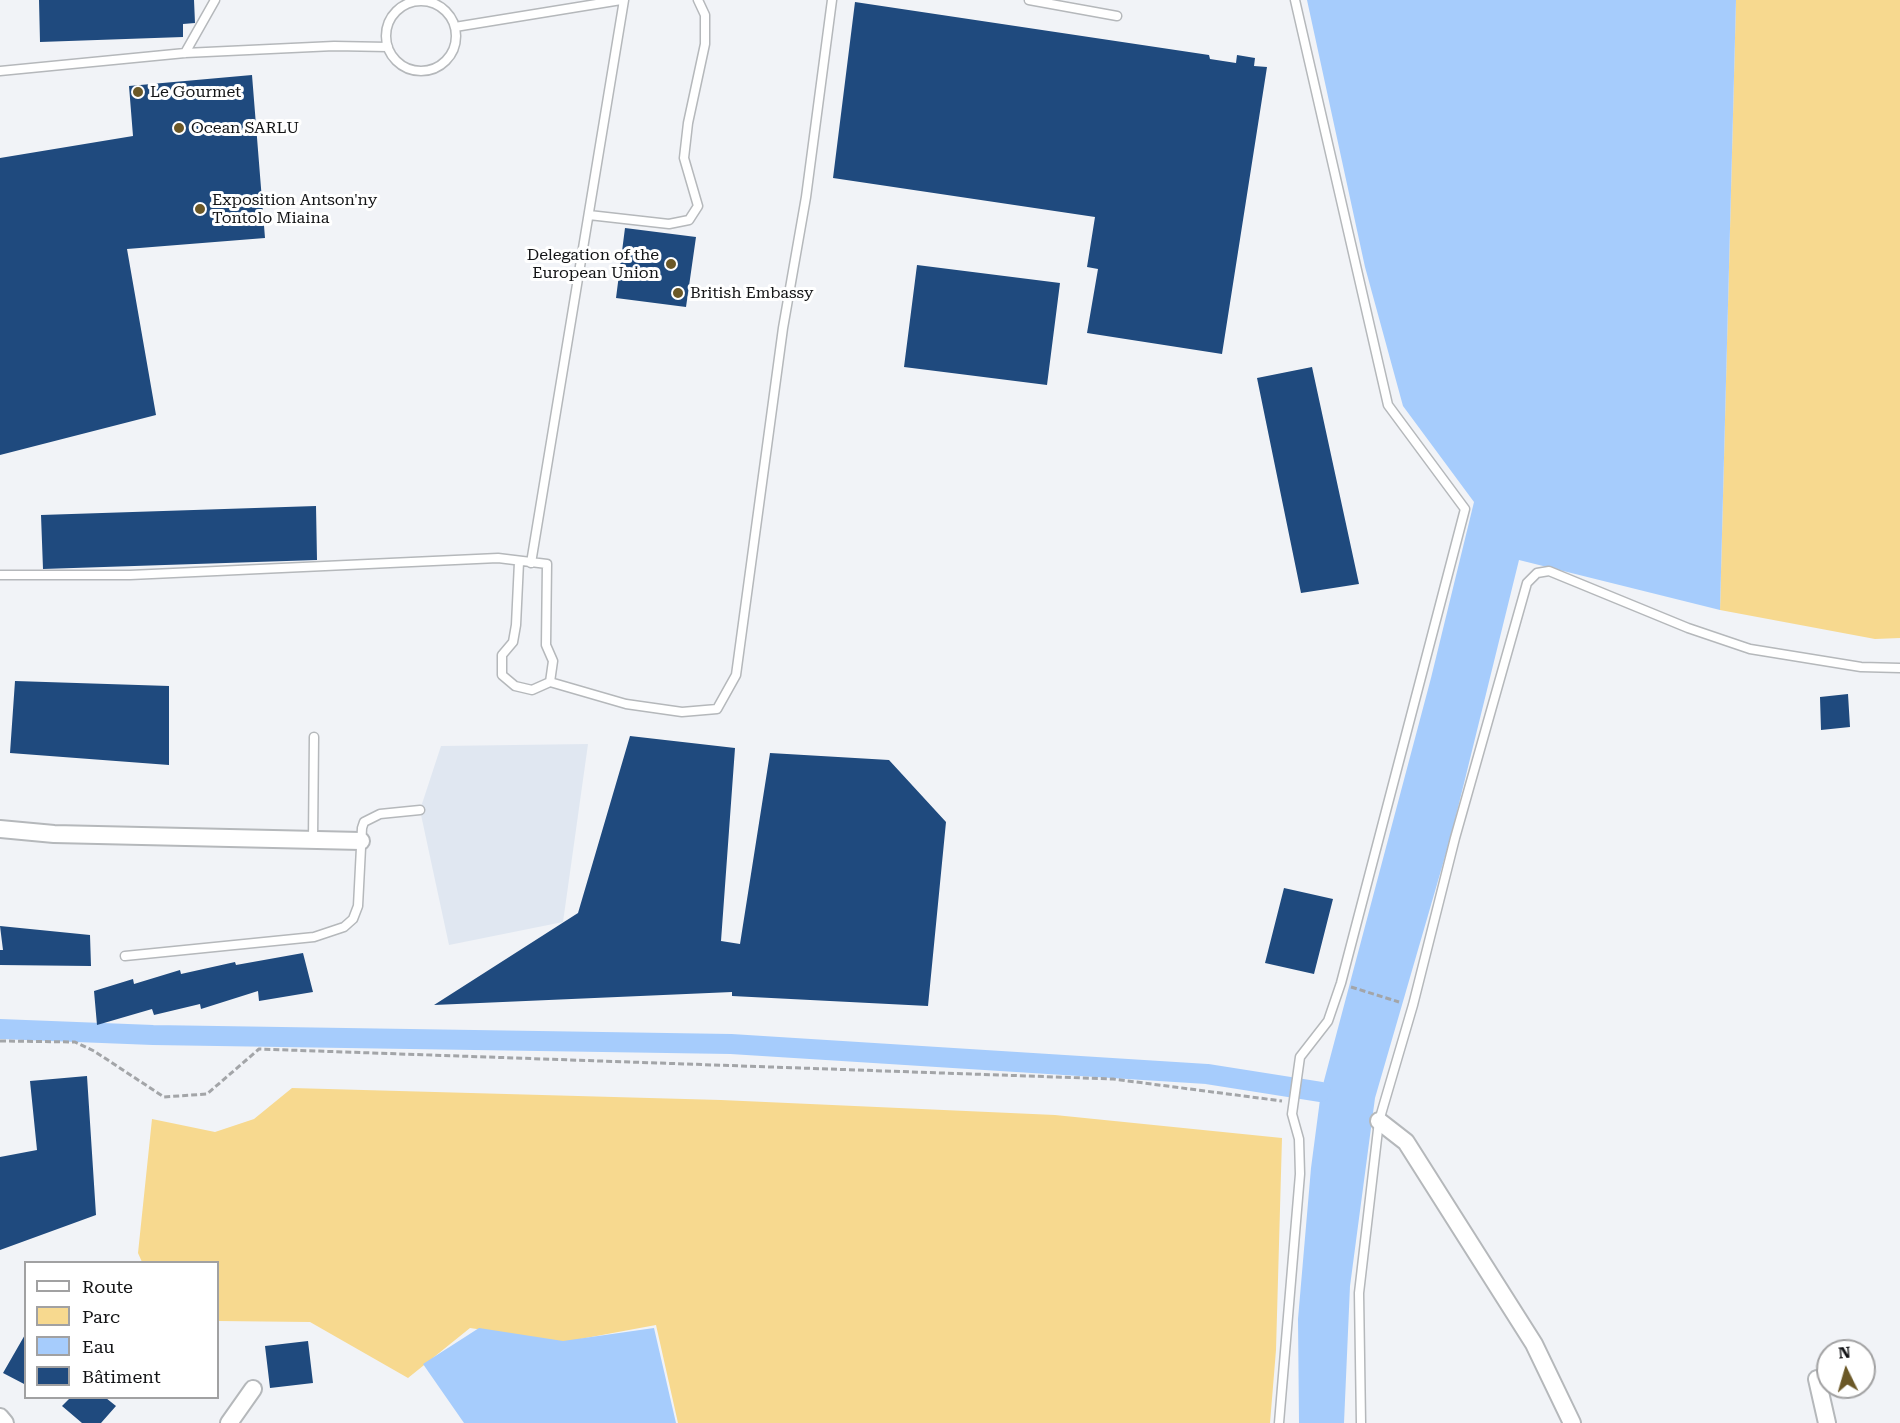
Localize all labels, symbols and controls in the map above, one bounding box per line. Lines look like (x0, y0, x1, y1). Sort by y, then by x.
place label: Le Gourmet (150, 82, 241, 102)
marker: Le Gourmet (131, 85, 145, 99)
place label: Ocean SARLU (191, 118, 299, 138)
marker: Ocean SARLU (172, 121, 186, 135)
place label: Exposition Antson'ny Tontolo Miaina (212, 190, 377, 228)
marker: Exposition Antson'ny Tontolo Miaina (193, 202, 207, 216)
place label: Delegation of the European Union (527, 245, 659, 283)
marker: Delegation of the European Union (664, 257, 678, 271)
place label: British Embassy (690, 283, 813, 303)
marker: British Embassy (671, 286, 685, 300)
legend (24, 1261, 219, 1399)
text: Route (82, 1276, 133, 1297)
text: Parc (82, 1306, 120, 1327)
text: Eau (82, 1336, 115, 1357)
north arrow (1816, 1339, 1876, 1399)
text: N (1838, 1343, 1852, 1363)
text: Bâtiment (82, 1366, 161, 1387)

